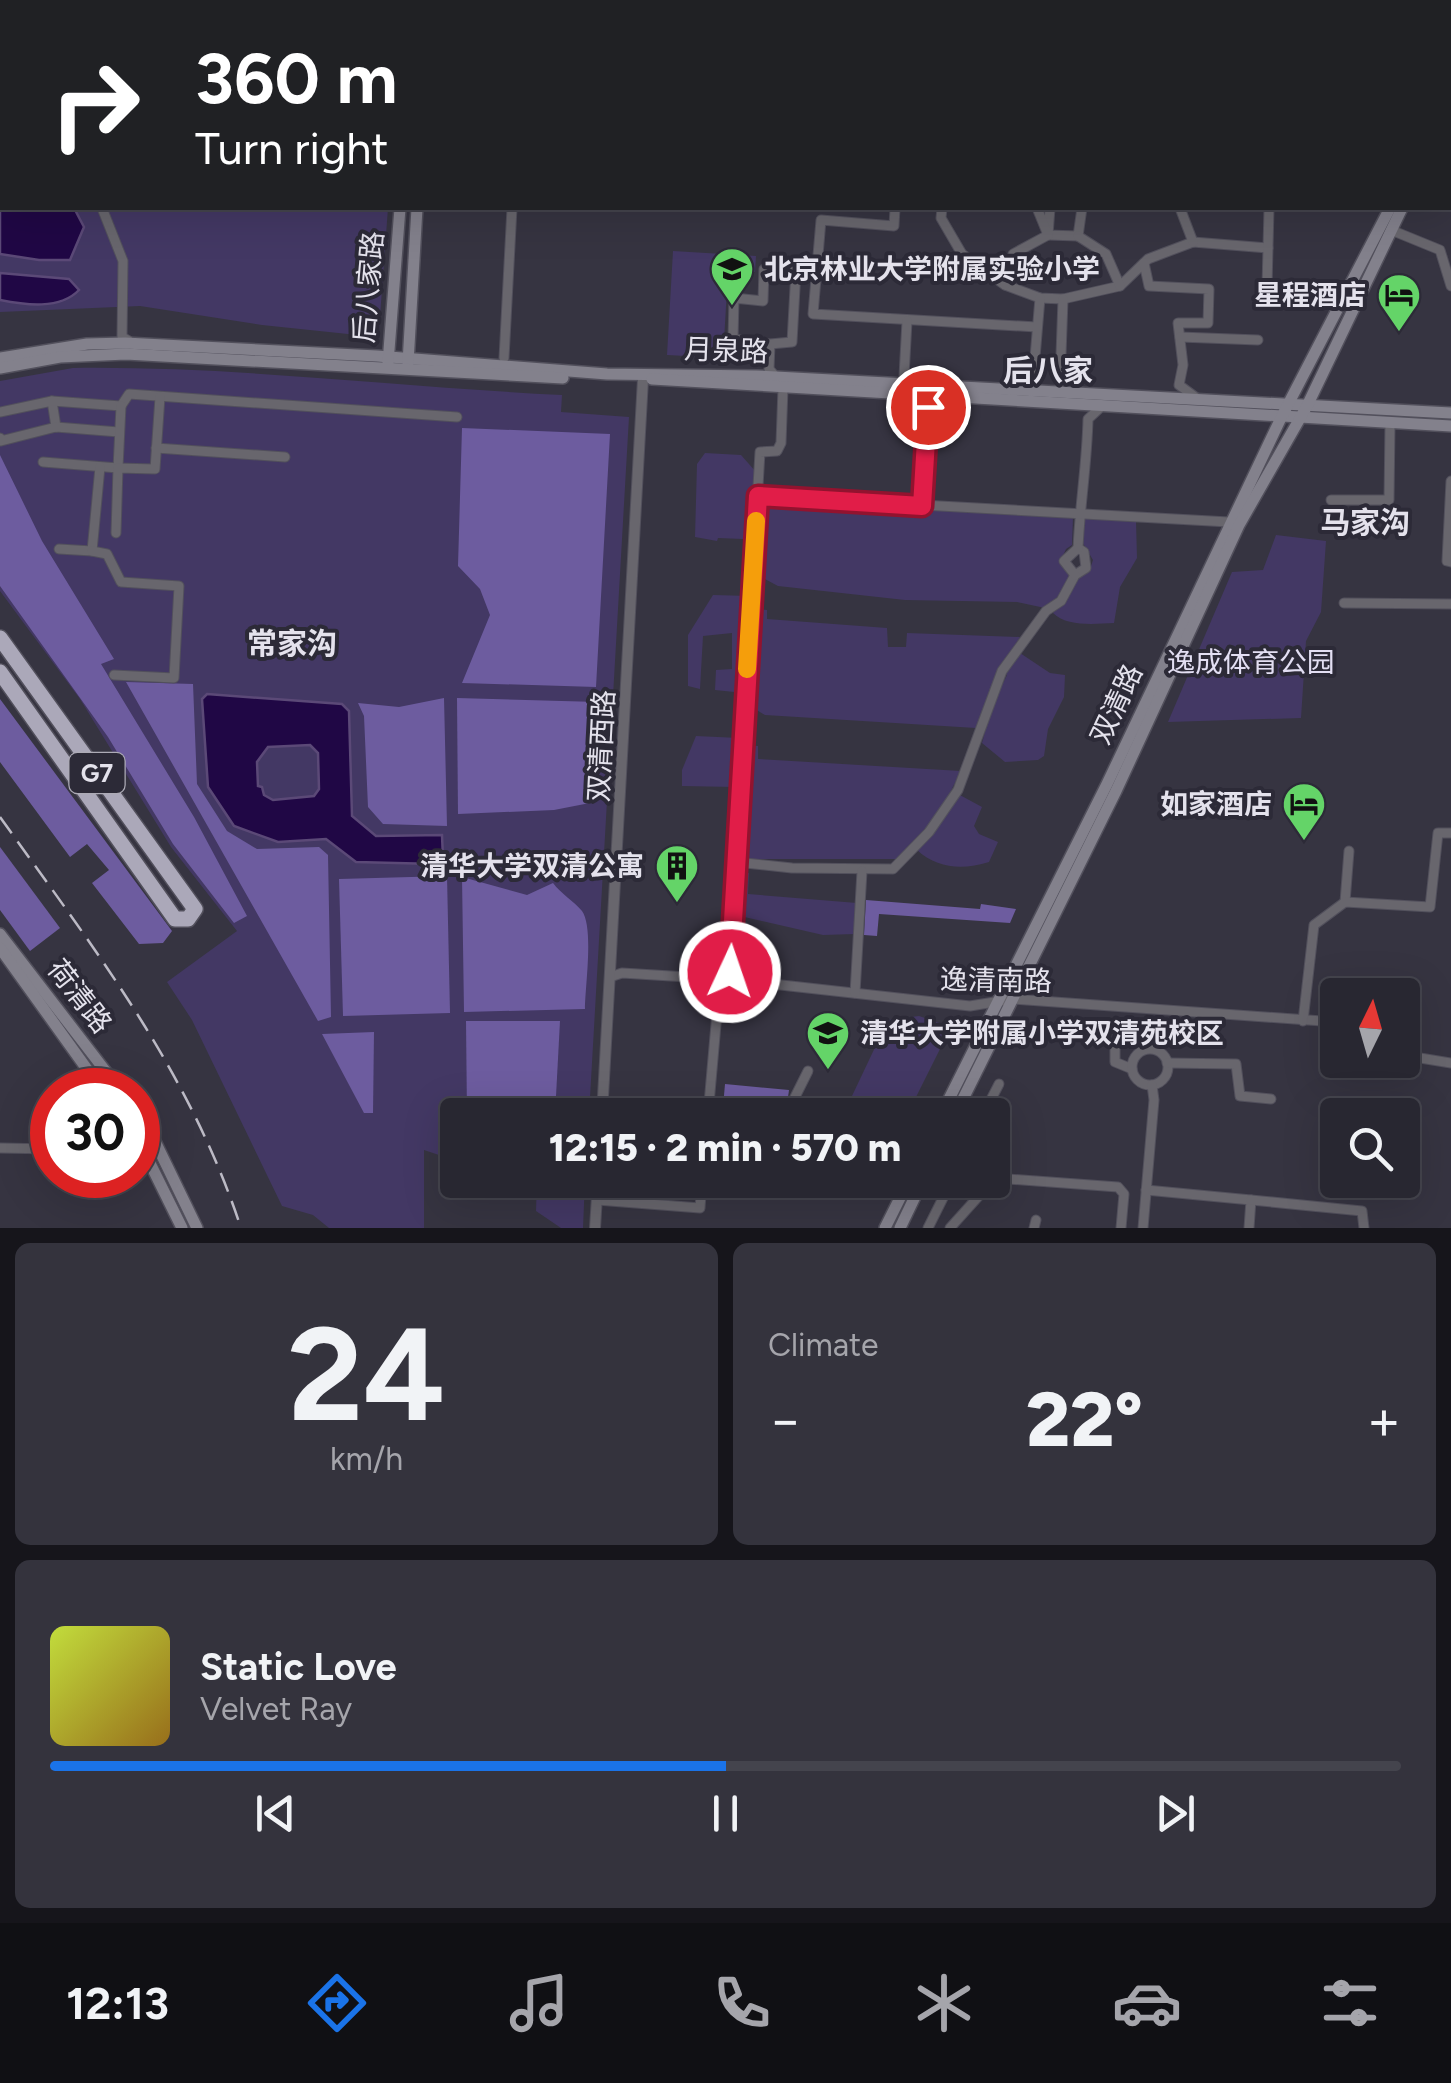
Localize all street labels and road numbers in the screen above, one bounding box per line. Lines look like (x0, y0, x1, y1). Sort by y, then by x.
street label: 后八家路 (346, 230, 390, 344)
street label: 月泉路 (683, 332, 769, 368)
street label: 双清路 (1083, 659, 1149, 749)
street label: 双清西路 (581, 689, 621, 803)
road number: G7 (70, 753, 124, 793)
street label: 荷清路 (41, 952, 119, 1040)
street label: 逸清南路 (940, 962, 1052, 998)

